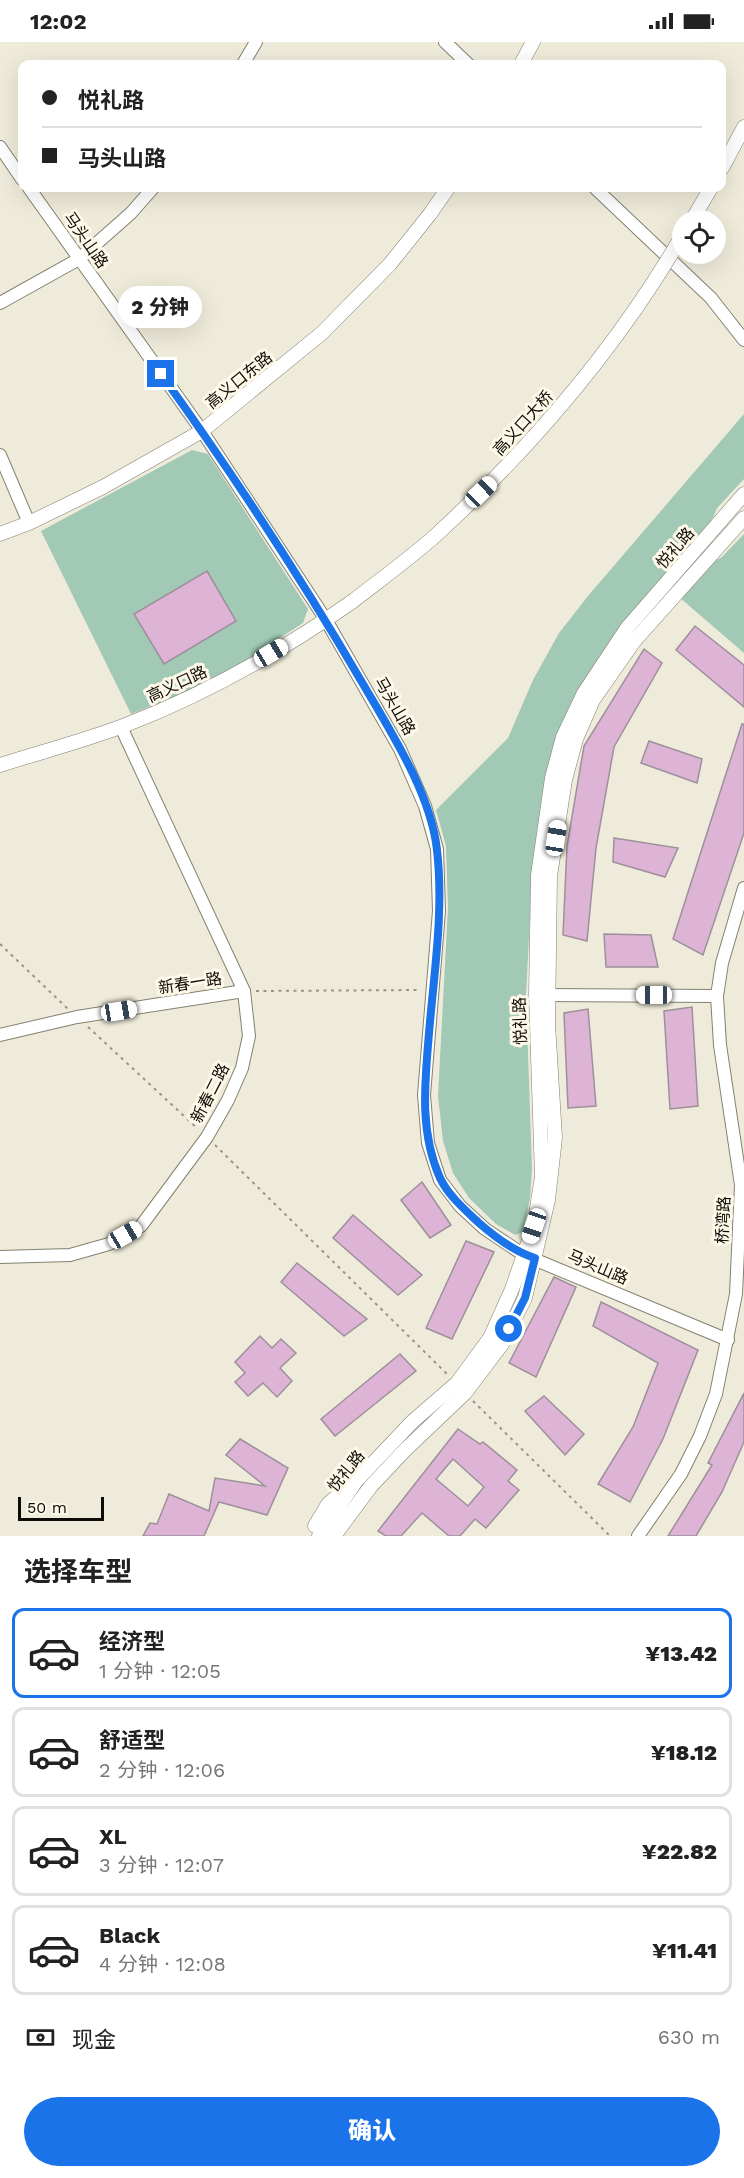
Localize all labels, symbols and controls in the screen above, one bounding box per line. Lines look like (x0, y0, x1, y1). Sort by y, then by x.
text: 12:02 (30, 9, 87, 34)
text: 悦礼路 (78, 88, 144, 113)
text: 马头山路 (78, 146, 166, 171)
street label: 马头山路 (60, 208, 112, 272)
map controls (672, 210, 726, 264)
button: locate (672, 210, 726, 264)
callout: 2 分钟 (119, 287, 203, 329)
text: 2 分钟 (131, 295, 189, 319)
street label: 高义口东路 (202, 347, 276, 413)
route end (147, 360, 174, 387)
street label: 高义口大桥 (489, 387, 557, 459)
car (462, 473, 500, 511)
street label: 悦礼路 (652, 524, 698, 572)
car (251, 636, 291, 670)
street label: 高义口路 (144, 662, 210, 706)
street label: 马头山路 (371, 674, 419, 738)
car (544, 819, 568, 857)
street label: 新春一路 (157, 969, 223, 997)
car (636, 986, 672, 1004)
street label: 悦礼路 (510, 997, 530, 1045)
car (100, 999, 138, 1023)
street label: 新春二路 (187, 1060, 233, 1126)
street label: 桥湾路 (712, 1196, 734, 1244)
car (520, 1206, 548, 1246)
car (105, 1218, 145, 1252)
street label: 马头山路 (565, 1246, 631, 1288)
route start (495, 1315, 522, 1342)
street label: 悦礼路 (324, 1446, 368, 1496)
scale bar (18, 1494, 104, 1522)
text: 50 m (27, 1498, 67, 1517)
text: 选择车型 (24, 1556, 132, 1588)
icon: car (27, 1626, 81, 1680)
text: 经济型 (99, 1629, 165, 1654)
text: ¥13.42 (645, 1641, 717, 1666)
text: 1 分钟 · 12:05 (99, 1659, 221, 1683)
icon: car (27, 1725, 81, 1779)
text: 舒适型 (99, 1728, 165, 1753)
text: ¥18.12 (651, 1740, 717, 1765)
text: 2 分钟 · 12:06 (99, 1758, 225, 1782)
icon: car (27, 1824, 81, 1878)
text: XL (99, 1824, 127, 1849)
text: ¥22.82 (642, 1839, 717, 1864)
text: 3 分钟 · 12:07 (99, 1853, 224, 1877)
icon: car (27, 1923, 81, 1977)
text: Black (99, 1923, 160, 1948)
text: ¥11.41 (652, 1938, 717, 1963)
text: 4 分钟 · 12:08 (99, 1952, 226, 1976)
icon: cash (24, 2021, 57, 2054)
text: 630 m (658, 2025, 720, 2049)
text: 现金 (72, 2027, 116, 2052)
button: 确认 (24, 2097, 720, 2166)

